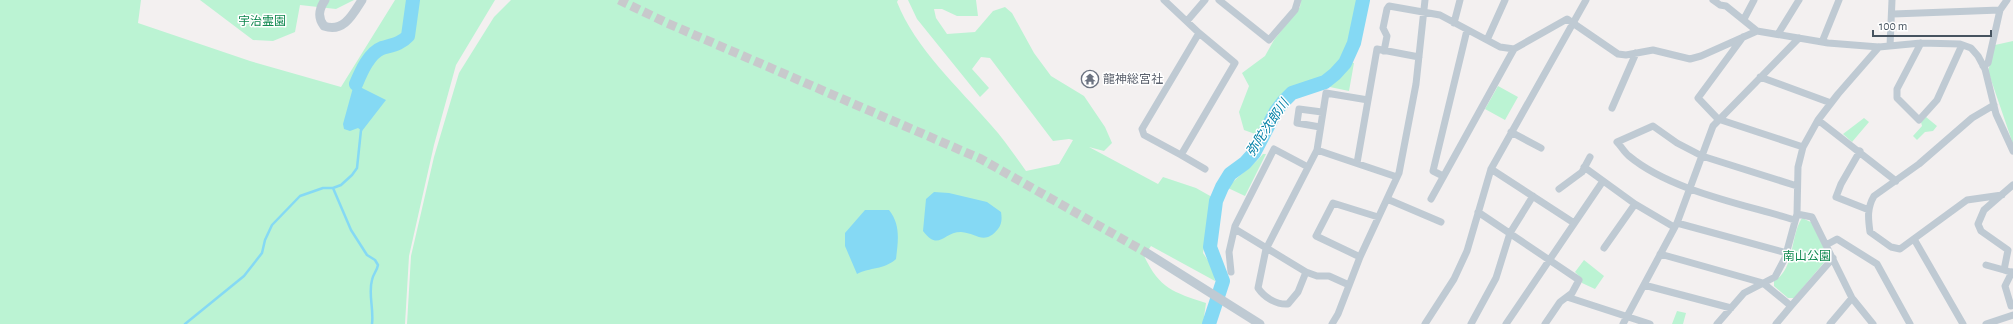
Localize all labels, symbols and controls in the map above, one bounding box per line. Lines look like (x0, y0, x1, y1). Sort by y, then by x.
scale bar (1873, 12, 1991, 38)
park label: 宇治霊園 (238, 14, 286, 27)
text: 100 m (1879, 20, 1907, 32)
temple icon: 龍神総宮社 (1080, 69, 1100, 89)
place label: 龍神総宮社 (1103, 72, 1163, 85)
water label: 弥陀次郎川 (1244, 95, 1293, 159)
park label: 南山公園 (1783, 250, 1831, 262)

